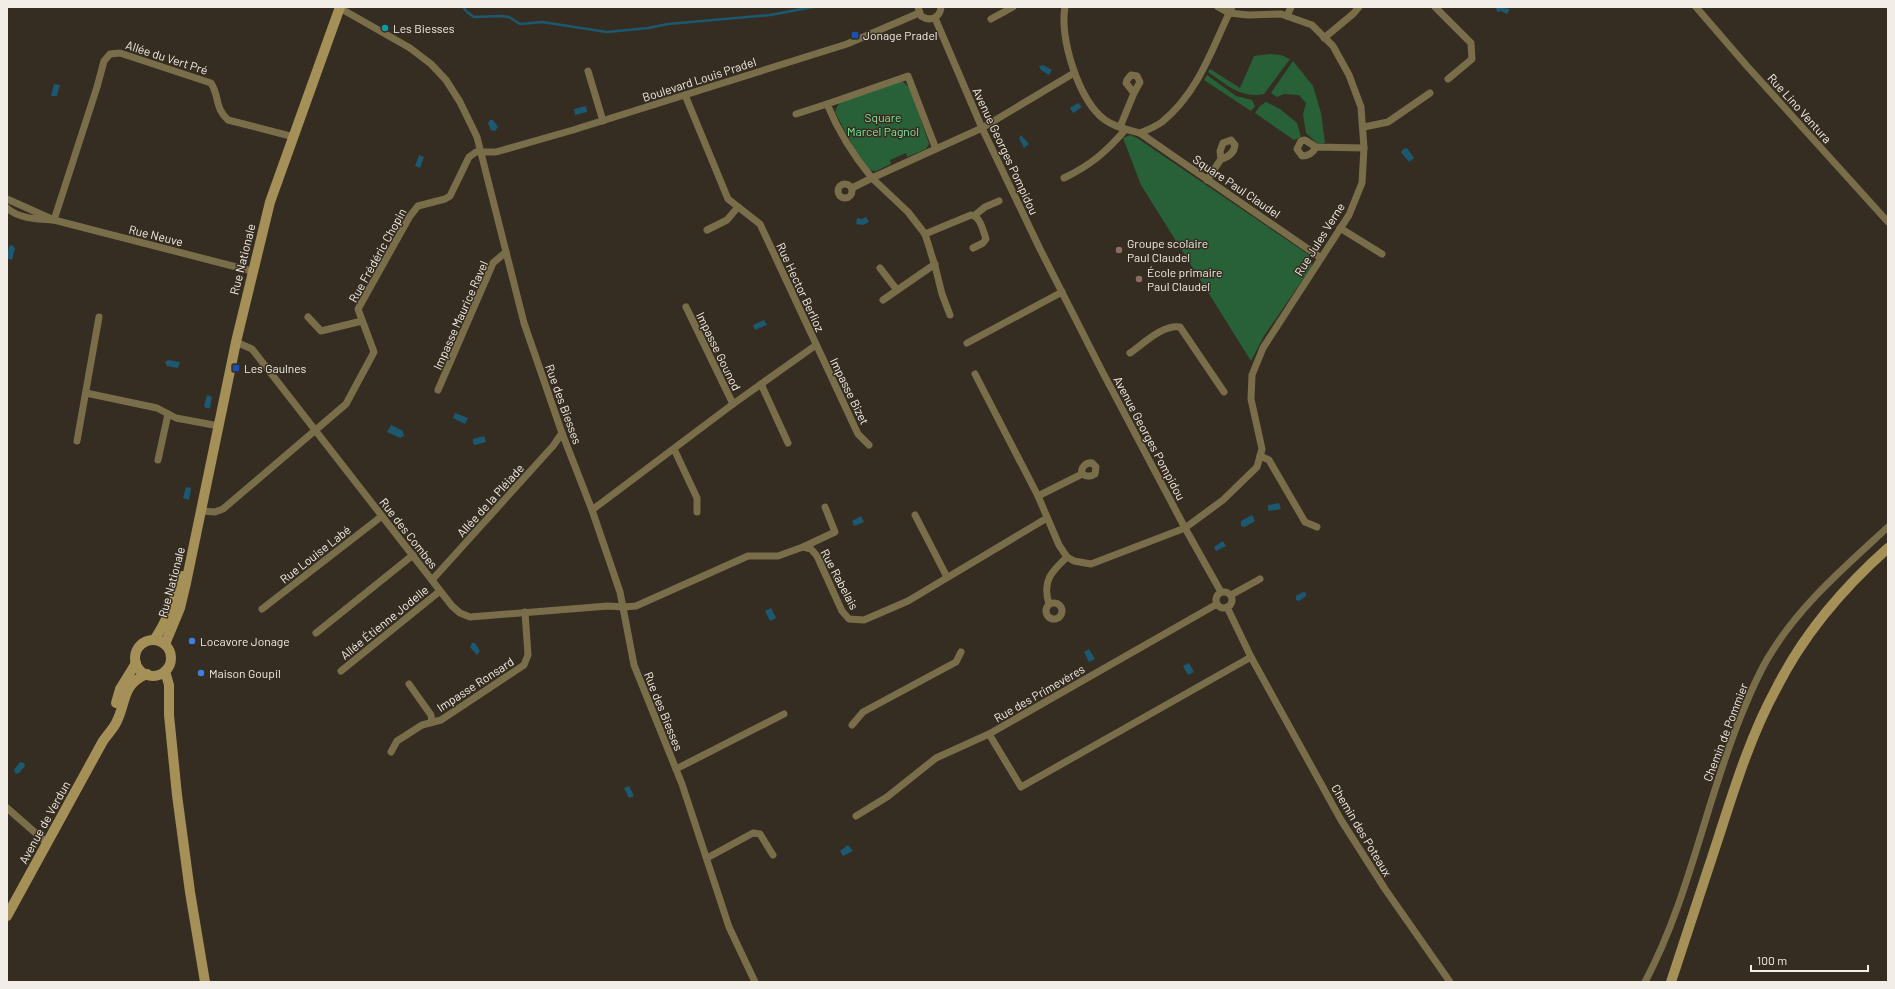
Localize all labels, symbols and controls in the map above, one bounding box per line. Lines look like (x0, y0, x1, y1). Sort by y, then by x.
place label: Les Biesses (393, 21, 455, 35)
marker: Les Biesses (380, 23, 390, 33)
place label: Jonage Pradel (863, 28, 938, 42)
marker: Jonage Pradel (850, 30, 860, 40)
street label: Allée du Vert Pré (124, 37, 210, 77)
street label: Boulevard Louis Pradel (640, 54, 758, 104)
street label: Rue Lino Ventura (1765, 70, 1835, 146)
street label: Avenue Georges Pompidou (970, 85, 1042, 217)
park label: Square Marcel Pagnol (847, 110, 919, 138)
street label: Square Paul Claudel (1191, 152, 1283, 220)
street label: Rue Jules Verne (1291, 200, 1347, 278)
street label: Rue Frédéric Chopin (345, 206, 409, 304)
street label: Rue Neuve (127, 222, 185, 248)
street label: Rue Nationale (226, 222, 258, 296)
place label: Groupe scolaire Paul Claudel (1127, 236, 1208, 264)
street label: Rue Hector Berlioz (774, 240, 828, 334)
marker: Groupe scolaire Paul Claudel (1114, 245, 1124, 255)
street label: Impasse Maurice Ravel (430, 258, 490, 372)
place label: École primaire Paul Claudel (1147, 265, 1222, 293)
marker: École primaire Paul Claudel (1134, 274, 1144, 284)
street label: Impasse Gounod (694, 309, 744, 393)
street label: Impasse Bizet (828, 355, 872, 427)
place label: Les Gaulnes (244, 361, 307, 375)
street label: Rue des Biesses (543, 362, 585, 446)
marker: Les Gaulnes (231, 363, 241, 373)
street label: Avenue Georges Pompidou (1111, 374, 1189, 502)
street label: Allée de la Pléiade (454, 461, 526, 539)
street label: Rue des Combes (377, 495, 441, 571)
street label: Rue Louise Labé (277, 522, 353, 586)
street label: Rue Nationale (155, 545, 187, 619)
street label: Rue Rabelais (818, 546, 862, 612)
street label: Allée Étienne Jodelle (337, 582, 431, 662)
place label: Locavore Jonage (200, 634, 290, 648)
marker: Locavore Jonage (187, 636, 197, 646)
street label: Impasse Ronsard (434, 654, 516, 714)
street label: Rue des Primevères (991, 661, 1087, 725)
place label: Maison Goupil (209, 666, 281, 680)
marker: Maison Goupil (196, 668, 206, 678)
street label: Rue des Biesses (642, 669, 686, 753)
street label: Chemin de Pommier (1700, 680, 1750, 783)
street label: Avenue de Verdun (15, 778, 73, 866)
street label: Chemin des Poteaux (1329, 781, 1395, 879)
scale bar (1751, 947, 1868, 973)
text: 100 m (1757, 953, 1787, 967)

